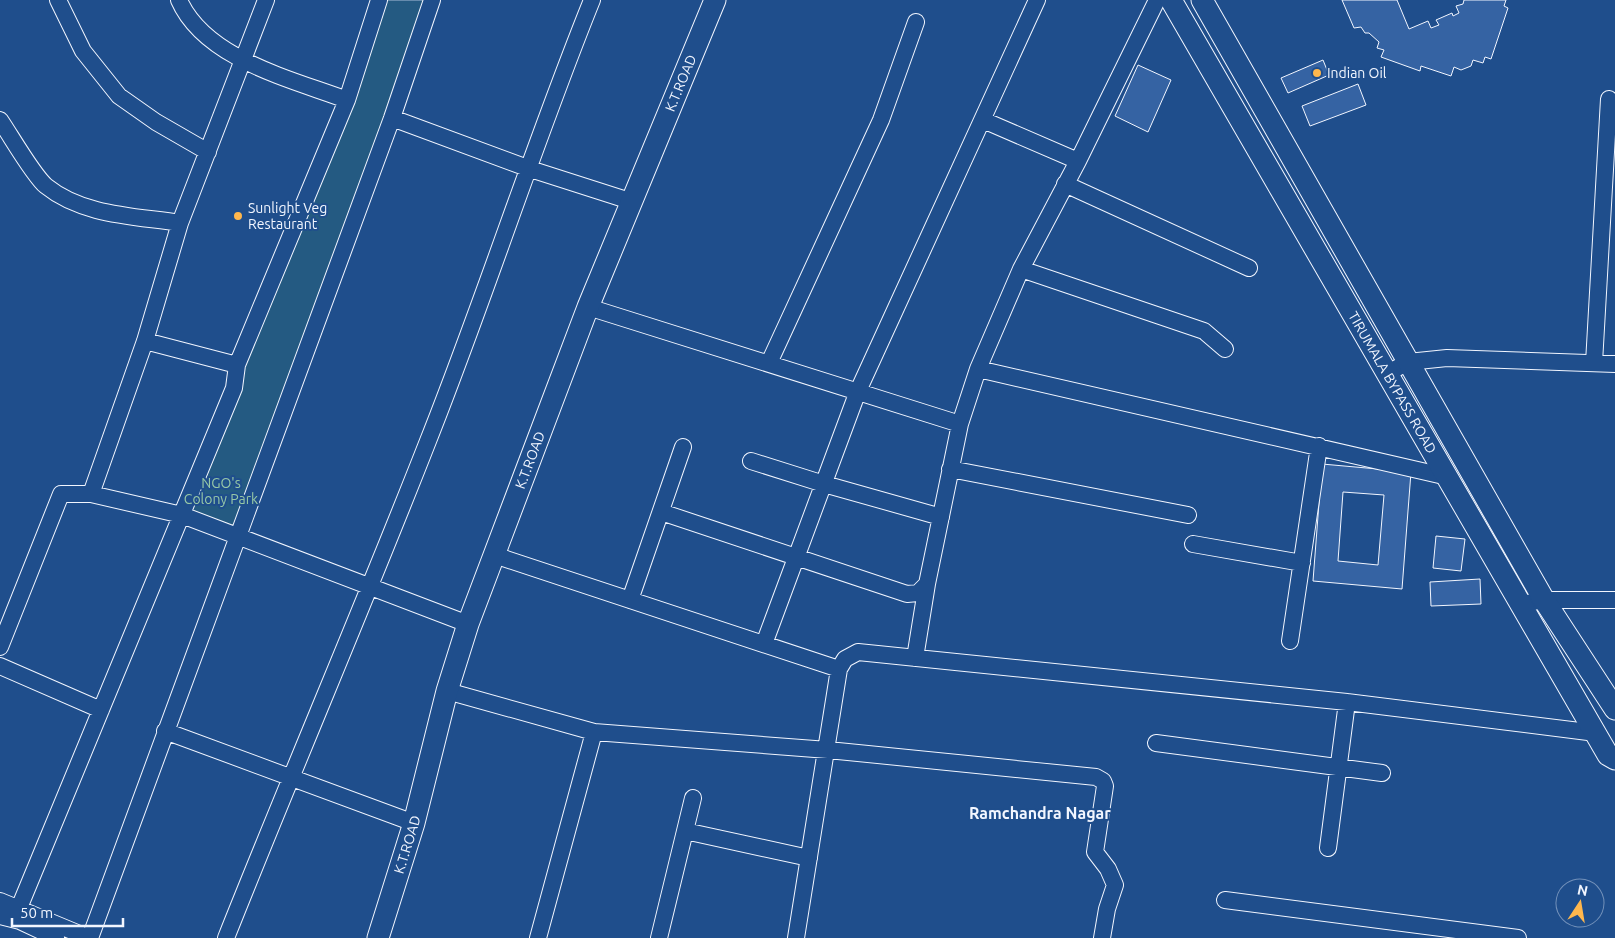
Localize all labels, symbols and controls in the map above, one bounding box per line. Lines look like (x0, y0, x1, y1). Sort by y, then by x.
street label: K.T.ROAD (662, 52, 700, 114)
place label: Indian Oil (1327, 65, 1387, 81)
marker: Indian Oil (1311, 67, 1323, 79)
place label: Sunlight Veg Restaurant (248, 200, 327, 232)
marker: Sunlight Veg Restaurant (232, 210, 244, 222)
street label: TIRUMALA BYPASS ROAD (1345, 309, 1440, 456)
street label: K.T.ROAD (512, 429, 548, 491)
park label: NGO's Colony Park (184, 475, 258, 507)
district label: Ramchandra Nagar (969, 804, 1111, 822)
street label: K.T.ROAD (391, 814, 424, 876)
north arrow (1555, 878, 1605, 928)
text: N (1576, 881, 1589, 899)
scale bar (12, 896, 124, 928)
text: 50 m (20, 904, 53, 921)

